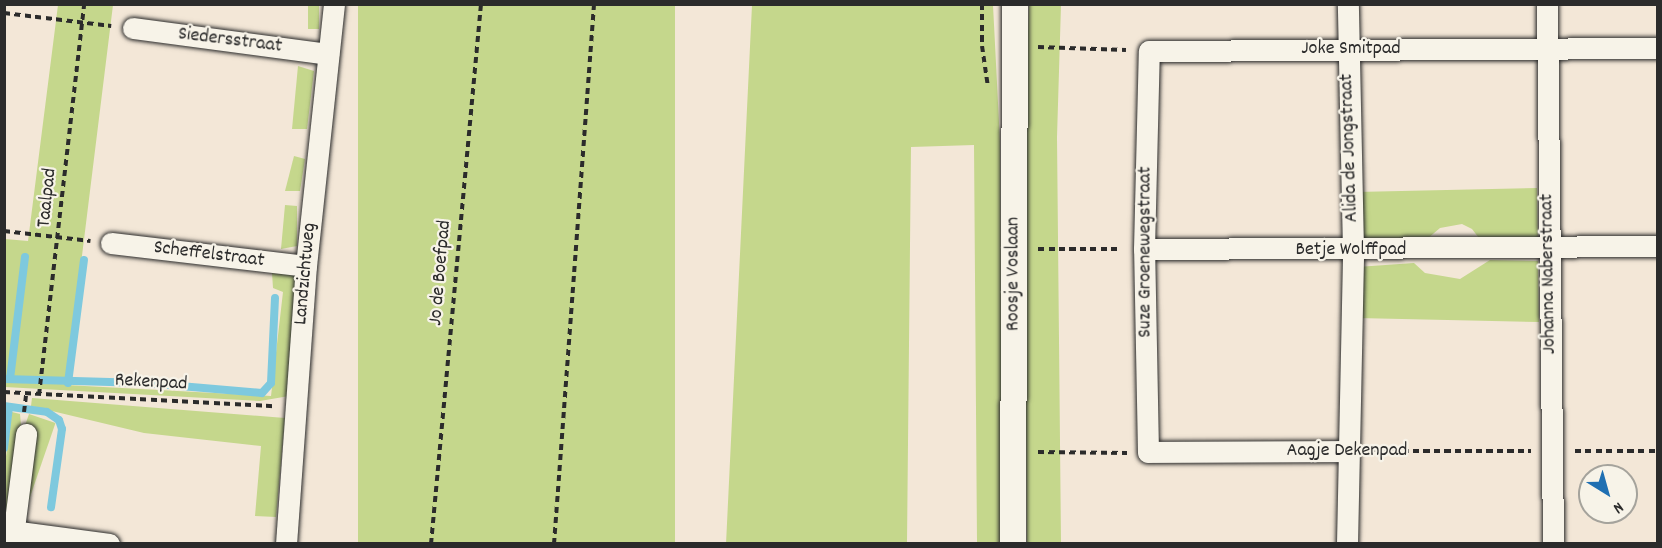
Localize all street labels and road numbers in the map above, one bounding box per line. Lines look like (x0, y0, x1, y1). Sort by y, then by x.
street label: Siedersstraat (177, 23, 283, 59)
street label: Joke Smitpad (1301, 37, 1401, 61)
street label: Alida de Jongstraat (1335, 73, 1365, 223)
street label: Suze Groenewegstraat (1134, 166, 1158, 338)
street label: Taalpad (33, 167, 63, 229)
street label: Johanna Naberstraat (1536, 193, 1562, 355)
street label: Roosje Voslaan (1002, 217, 1026, 331)
street label: Jo de Boefpad (424, 219, 458, 327)
street label: Landzichtweg (290, 222, 322, 326)
street label: Scheffelstraat (152, 236, 266, 274)
street label: Betje Wolffpad (1296, 238, 1406, 262)
street label: Rekenpad (114, 369, 188, 397)
street label: Aagje Dekenpad (1286, 439, 1408, 463)

